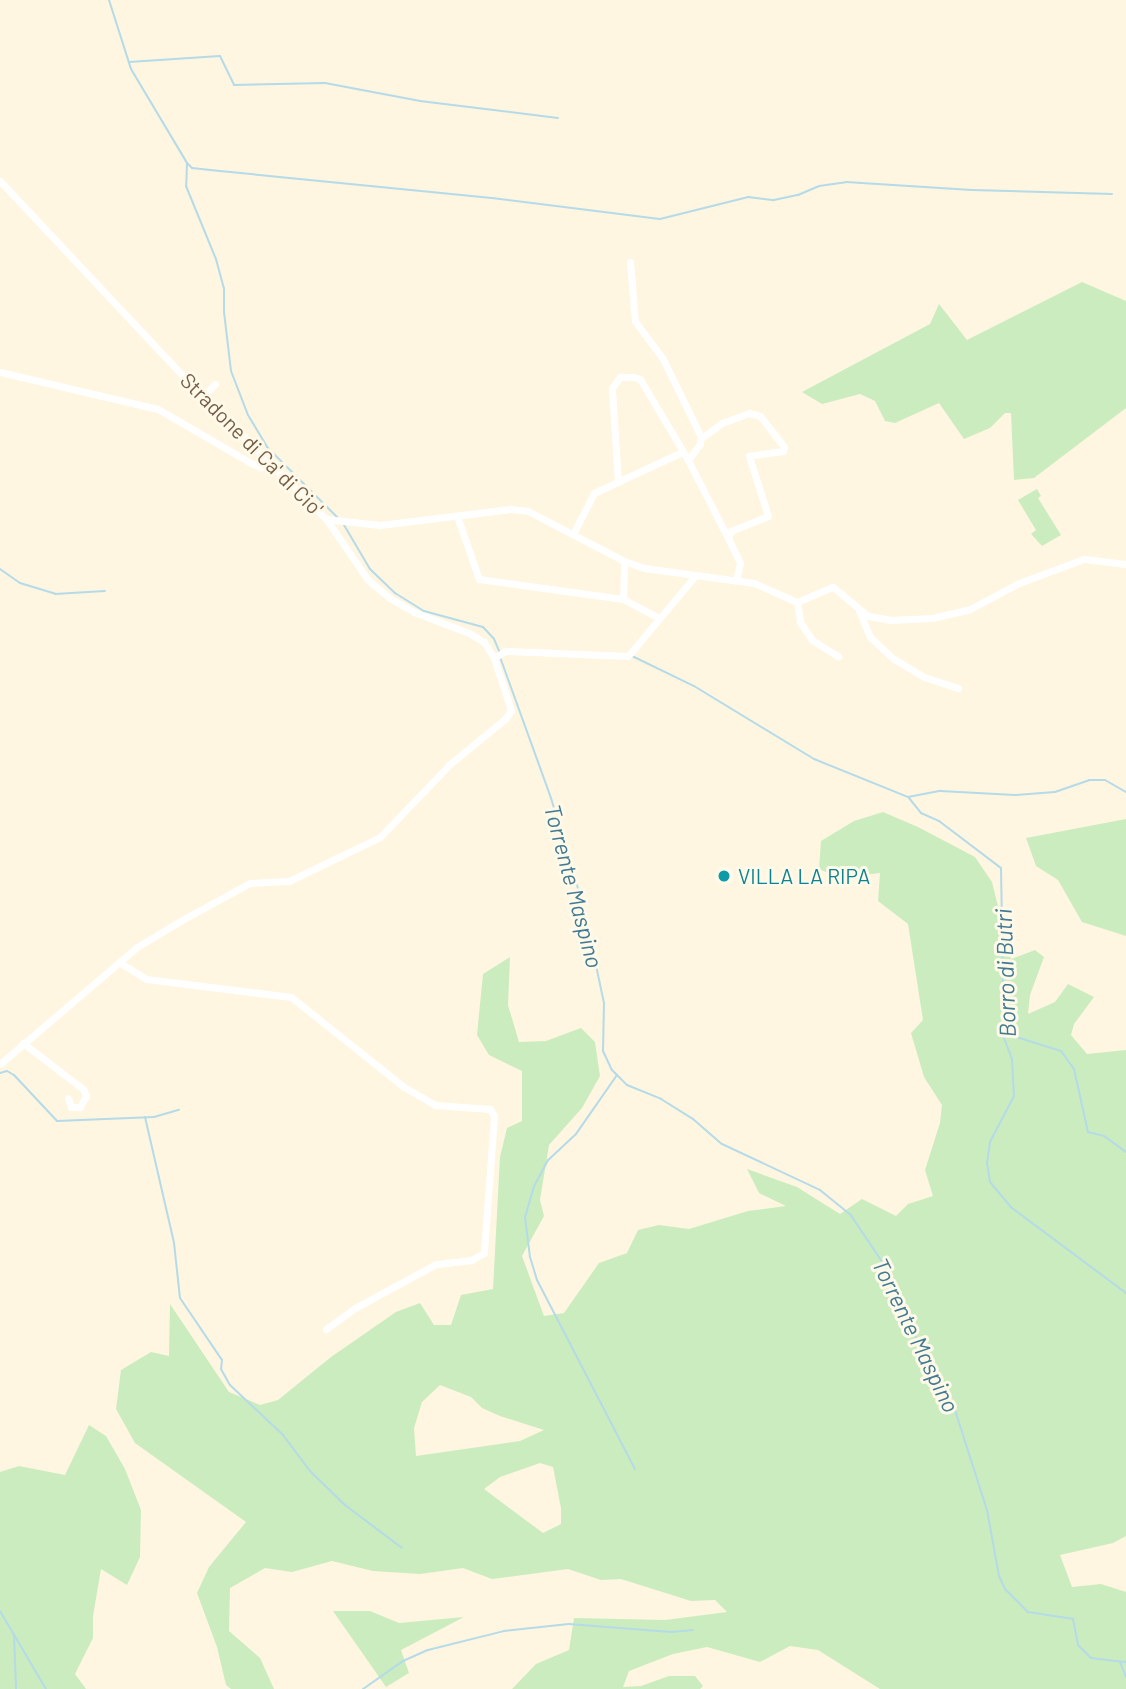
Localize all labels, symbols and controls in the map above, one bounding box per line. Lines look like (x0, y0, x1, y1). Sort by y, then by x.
street label: Stradone di Ca' di Cio' (175, 367, 329, 521)
water label: Torrente Maspino (539, 801, 609, 971)
place label: VILLA LA RIPA (738, 863, 870, 889)
marker: VILLA LA RIPA (716, 868, 732, 884)
water label: Borro di Butri (989, 908, 1021, 1038)
water label: Torrente Maspino (867, 1253, 965, 1417)

